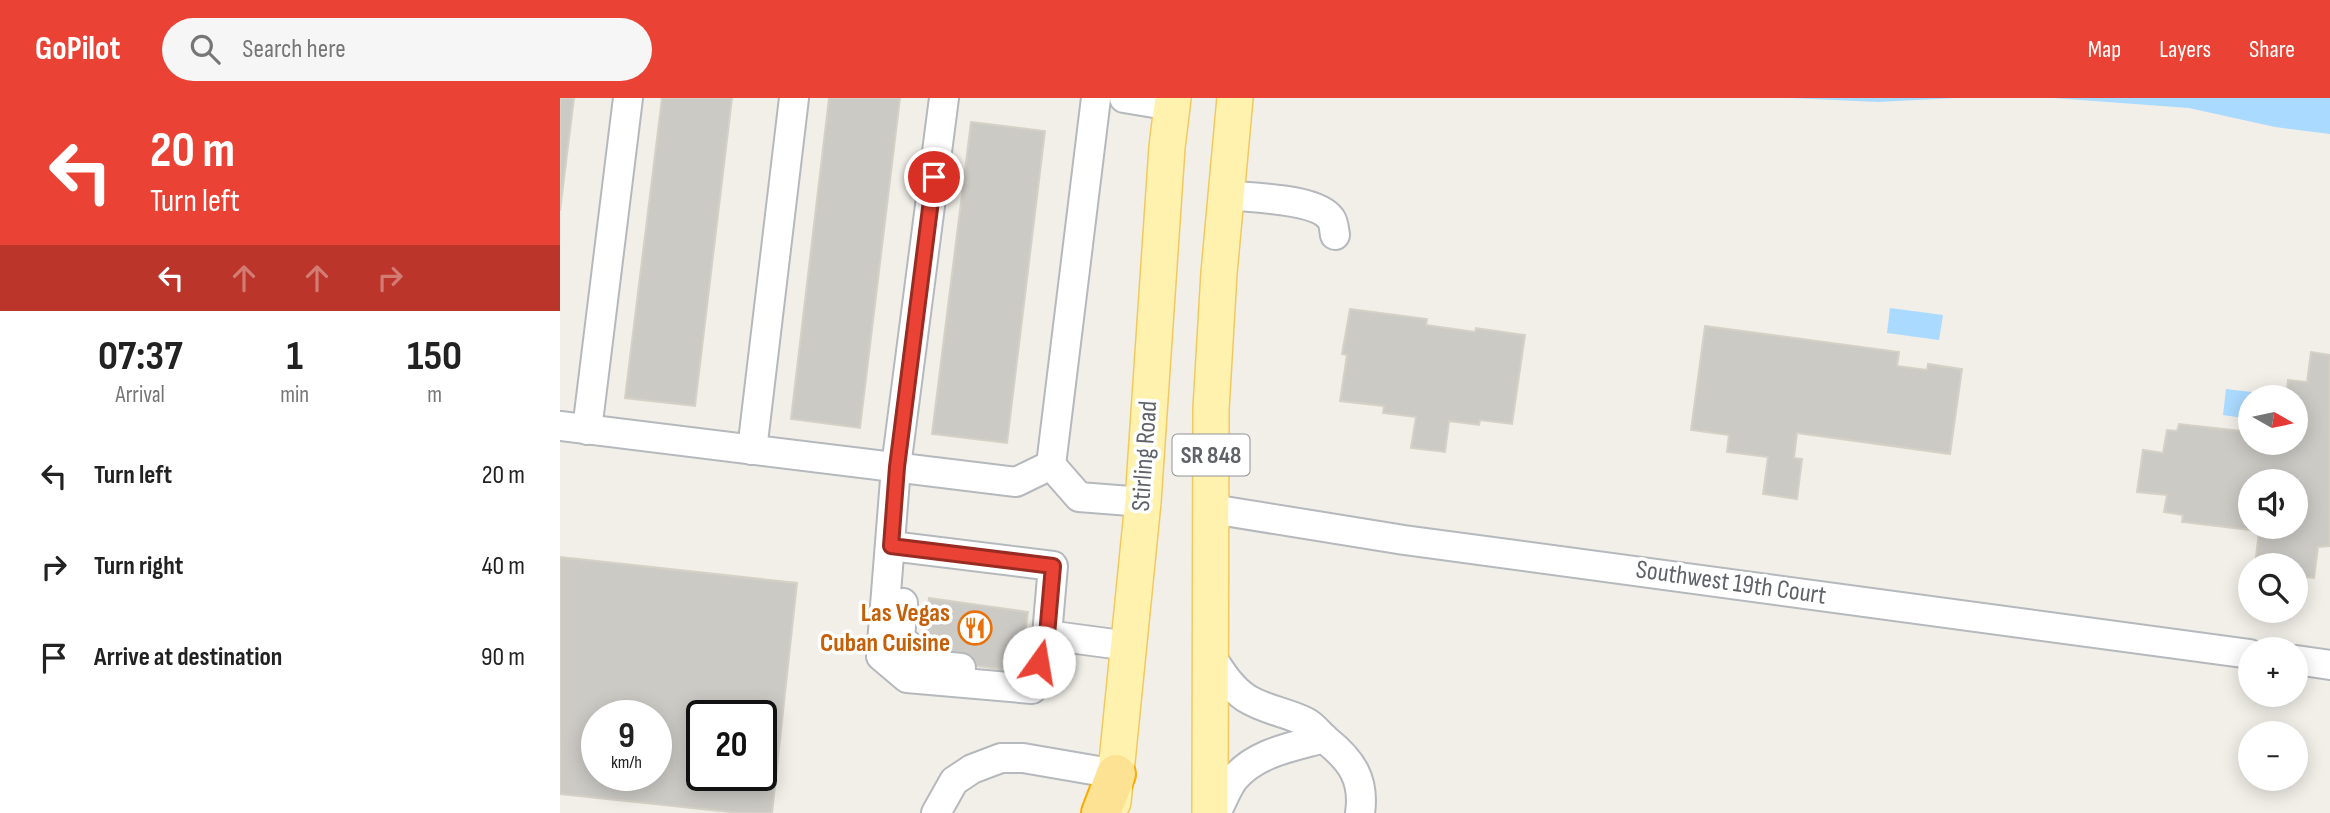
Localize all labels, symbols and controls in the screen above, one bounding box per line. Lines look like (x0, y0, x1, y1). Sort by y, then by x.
search box (162, 18, 652, 81)
text: GoPilot (35, 29, 120, 69)
icon: search (186, 30, 224, 68)
text: Search here (242, 34, 346, 65)
text: Map (2088, 35, 2121, 64)
text: Layers (2159, 35, 2211, 64)
text: Share (2249, 35, 2295, 64)
text: 20 m (150, 122, 235, 181)
icon: left (35, 126, 126, 217)
pin (904, 147, 964, 207)
icon: arrive (915, 158, 953, 196)
text: Turn left (150, 182, 240, 221)
icon: left (152, 259, 190, 297)
icon: ahead (225, 259, 263, 297)
icon: ahead (298, 259, 336, 297)
icon: right (371, 259, 409, 297)
text: 07:37 (98, 331, 182, 382)
text: 1 (287, 331, 303, 382)
text: 150 (407, 331, 462, 382)
text: Arrival (115, 381, 165, 409)
text: min (280, 381, 309, 409)
text: m (427, 381, 442, 409)
north arrow (2238, 385, 2308, 455)
map controls (2238, 385, 2308, 791)
street label: Stirling Road (1126, 400, 1164, 512)
road number: SR 848 (1172, 434, 1250, 476)
icon: left (35, 457, 73, 495)
text: Turn left (94, 460, 172, 491)
text: 20 m (482, 460, 525, 491)
button: sound (2238, 469, 2308, 539)
icon: right (35, 548, 73, 586)
text: Turn right (94, 551, 183, 582)
text: 40 m (482, 551, 525, 582)
button: search (2238, 553, 2308, 623)
street label: Southwest 19th Court (1634, 554, 1828, 612)
place label: Las Vegas Cuban Cuisine (820, 598, 950, 659)
restaurant icon: Las Vegas Cuban Cuisine (956, 609, 994, 647)
position arrow (1002, 625, 1076, 699)
button: + (2238, 637, 2308, 707)
icon: arrive (35, 639, 73, 677)
text: Arrive at destination (94, 642, 282, 673)
text: 90 m (481, 642, 525, 673)
speed limit sign: 20 (686, 700, 777, 791)
text: 9 (618, 715, 635, 758)
button: − (2238, 721, 2308, 791)
text: km/h (611, 752, 642, 773)

